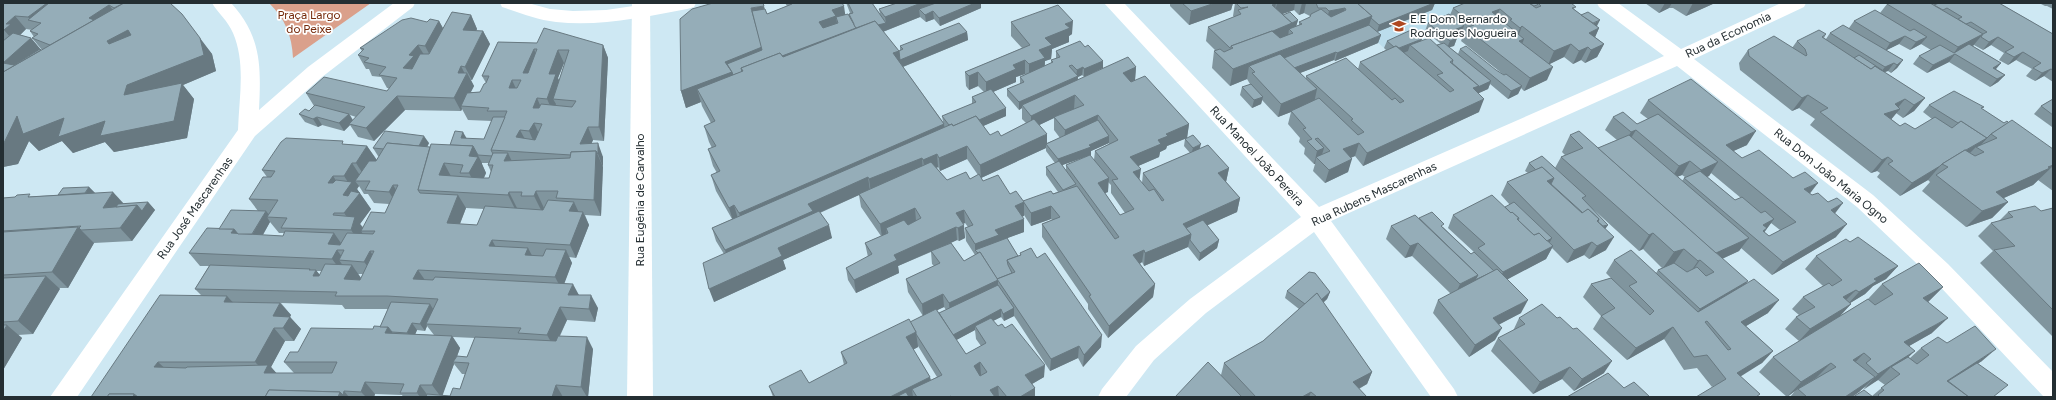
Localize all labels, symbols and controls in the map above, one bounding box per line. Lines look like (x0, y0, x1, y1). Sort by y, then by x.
park label: Praça Largo do Peixe (277, 8, 341, 36)
street label: Rua da Economia (1683, 9, 1773, 61)
place label: E.E Dom Bernardo Rodrigues Nogueira (1410, 12, 1517, 40)
school or university icon: E.E Dom Bernardo Rodrigues Nogueira (1391, 18, 1407, 34)
street label: Rua Manoel João Pereira (1207, 103, 1307, 209)
street label: Rua Dom João Maria Ogno (1771, 126, 1891, 226)
street label: Rua Eugênia de Carvalho (633, 133, 647, 267)
street label: Rua José Mascarenhas (154, 154, 236, 262)
street label: Rua Rubens Mascarenhas (1309, 159, 1439, 229)

